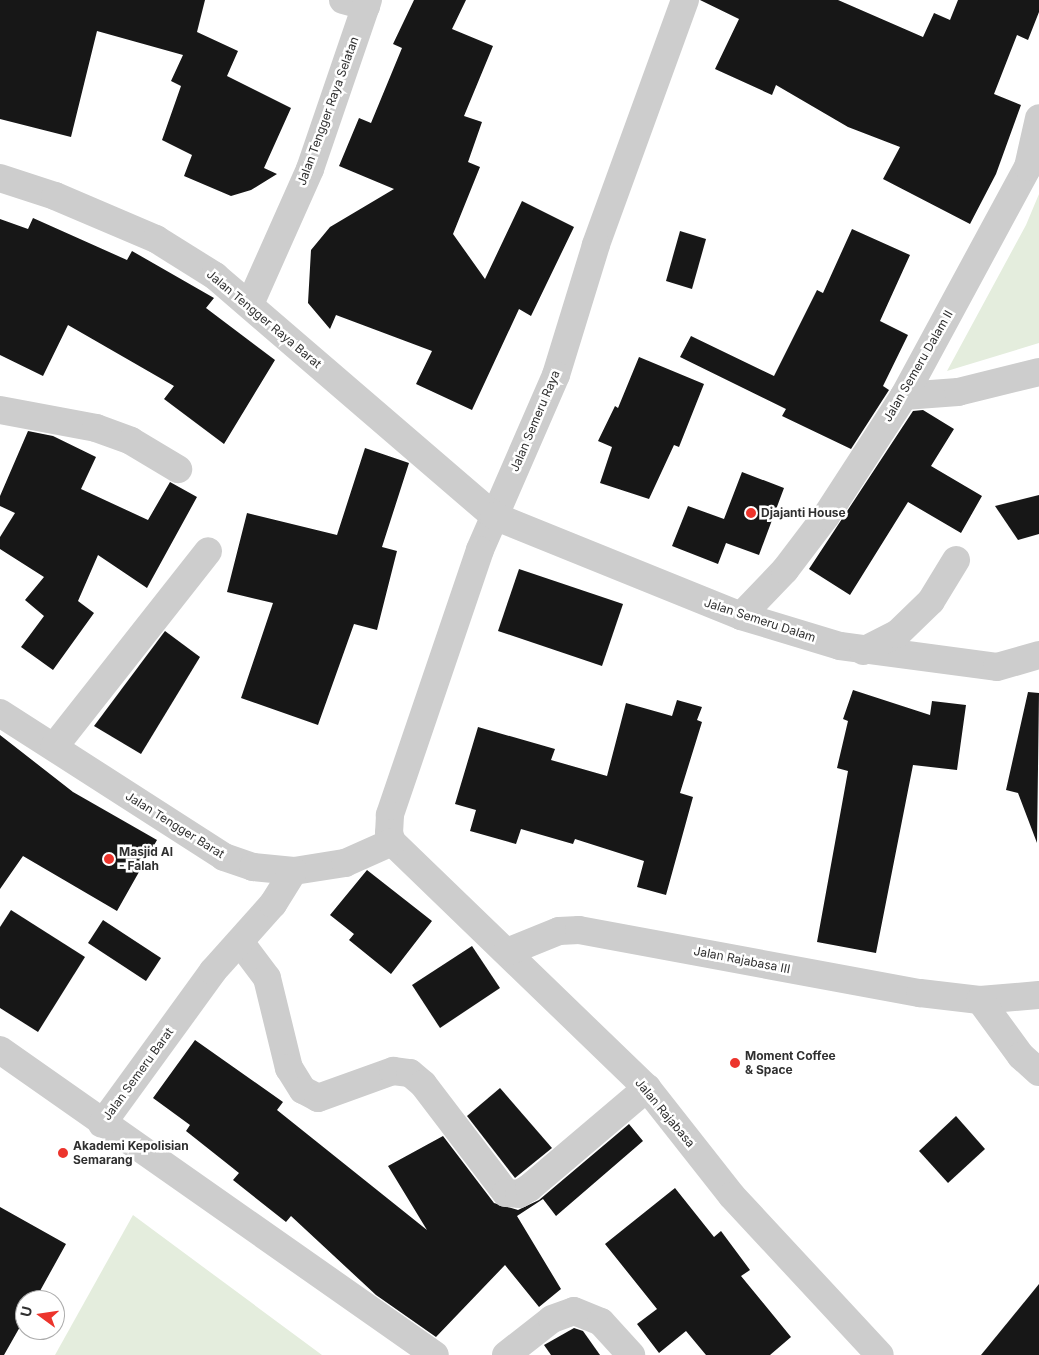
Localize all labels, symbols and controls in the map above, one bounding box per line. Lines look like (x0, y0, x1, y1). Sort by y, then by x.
street label: Jalan Tengger Raya Selatan (294, 35, 362, 187)
street label: Jalan Tengger Raya Barat (204, 267, 324, 371)
street label: Jalan Semeru Dalam II (880, 308, 956, 424)
street label: Jalan Semeru Raya (507, 368, 563, 474)
place label: Djajanti House (761, 506, 846, 520)
marker: Djajanti House (745, 507, 757, 519)
street label: Jalan Semeru Dalam (702, 595, 818, 645)
street label: Jalan Tengger Barat (123, 789, 227, 861)
place label: Masjid Al - Falah (119, 845, 173, 873)
marker: Masjid Al - Falah (103, 853, 115, 865)
street label: Jalan Rajabasa III (692, 944, 792, 976)
street label: Jalan Semeru Barat (100, 1025, 176, 1123)
place label: Moment Coffee & Space (745, 1049, 836, 1077)
marker: Moment Coffee & Space (729, 1057, 741, 1069)
street label: Jalan Rajabasa (632, 1076, 698, 1150)
place label: Akademi Kepolisian Semarang (73, 1139, 189, 1167)
marker: Akademi Kepolisian Semarang (57, 1147, 69, 1159)
north arrow (15, 1290, 65, 1340)
text: U (16, 1304, 35, 1319)

